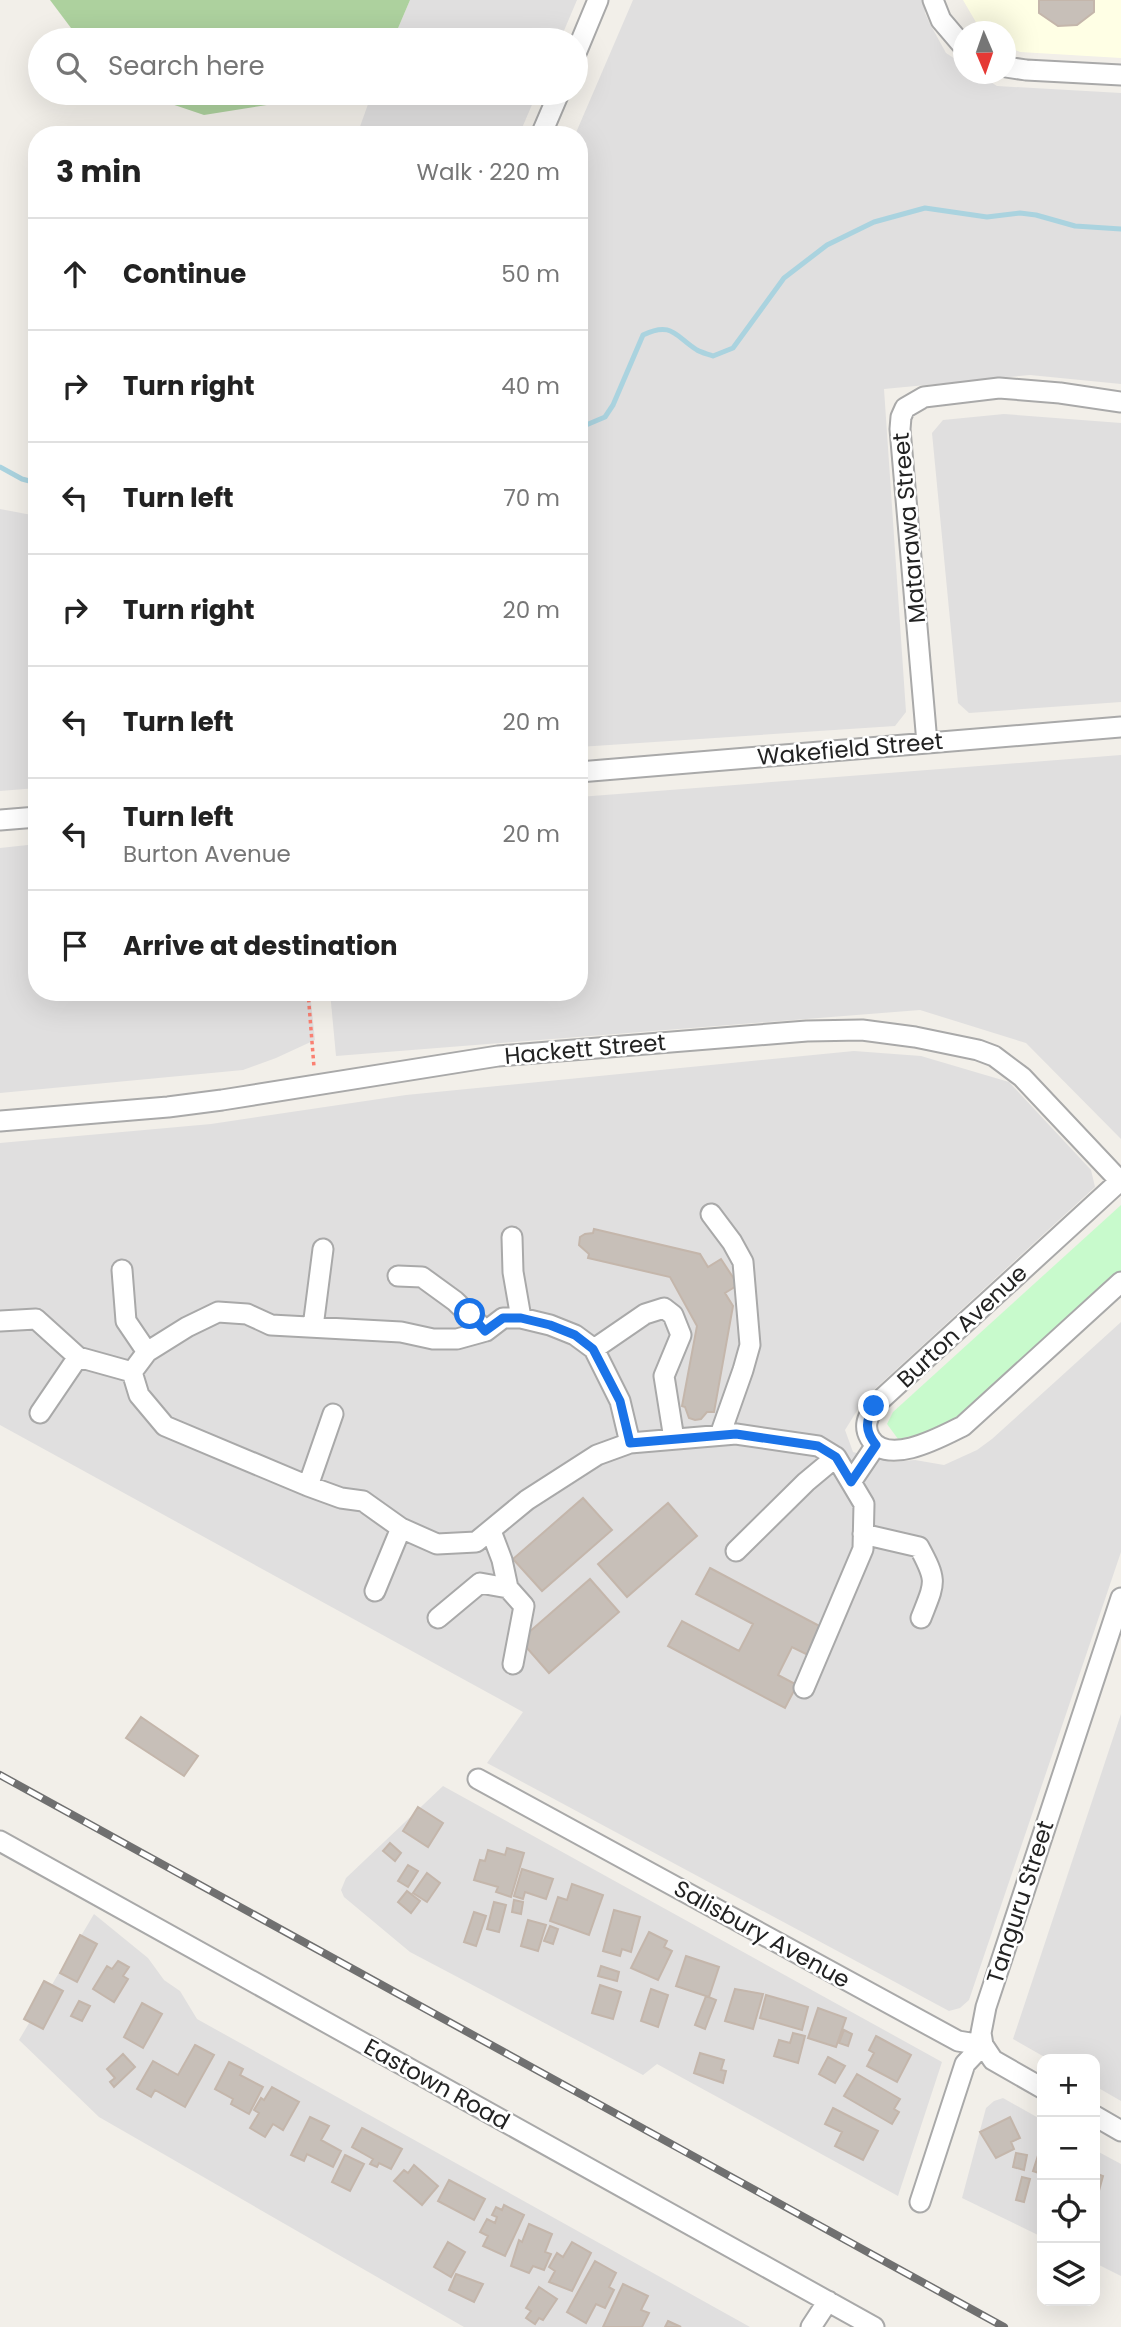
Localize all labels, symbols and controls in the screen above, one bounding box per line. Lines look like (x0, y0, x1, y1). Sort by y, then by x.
north arrow (953, 21, 1016, 84)
search box (28, 28, 588, 105)
icon: search (52, 48, 90, 86)
text: Search here (108, 48, 265, 84)
text: 3 min (56, 150, 141, 193)
text: Walk · 220 m (417, 156, 560, 188)
icon: ahead (56, 255, 94, 293)
text: Continue (123, 256, 246, 292)
text: 50 m (501, 258, 560, 290)
icon: right (56, 367, 94, 405)
text: Turn right (123, 368, 255, 404)
text: 40 m (501, 370, 560, 402)
street label: Matarawa Street (885, 431, 933, 625)
icon: left (56, 479, 94, 517)
text: Turn left (123, 480, 234, 516)
text: 70 m (503, 482, 560, 514)
icon: right (56, 591, 94, 629)
text: Turn right (123, 592, 255, 628)
text: 20 m (502, 594, 560, 626)
icon: left (56, 703, 94, 741)
text: Turn left (123, 704, 234, 740)
text: 20 m (502, 706, 560, 738)
street label: Wakefield Street (756, 725, 944, 773)
text: Turn left (123, 799, 234, 835)
icon: left (56, 815, 94, 853)
text: 20 m (502, 818, 560, 850)
text: Burton Avenue (123, 838, 291, 870)
icon: arrive (56, 927, 94, 965)
text: Arrive at destination (123, 928, 398, 964)
street label: Hackett Street (503, 1026, 667, 1072)
street label: Burton Avenue (890, 1257, 1034, 1395)
route start (454, 1298, 485, 1329)
route end (858, 1390, 889, 1421)
street label: Tanguru Street (979, 1816, 1061, 1988)
street label: Salisbury Avenue (668, 1872, 856, 1996)
street label: Eastown Road (358, 2031, 516, 2137)
map controls (1037, 2054, 1100, 2306)
button: + (1037, 2054, 1100, 2117)
button: − (1037, 2117, 1100, 2180)
button: locate (1037, 2180, 1100, 2243)
button: layers (1037, 2243, 1100, 2306)

